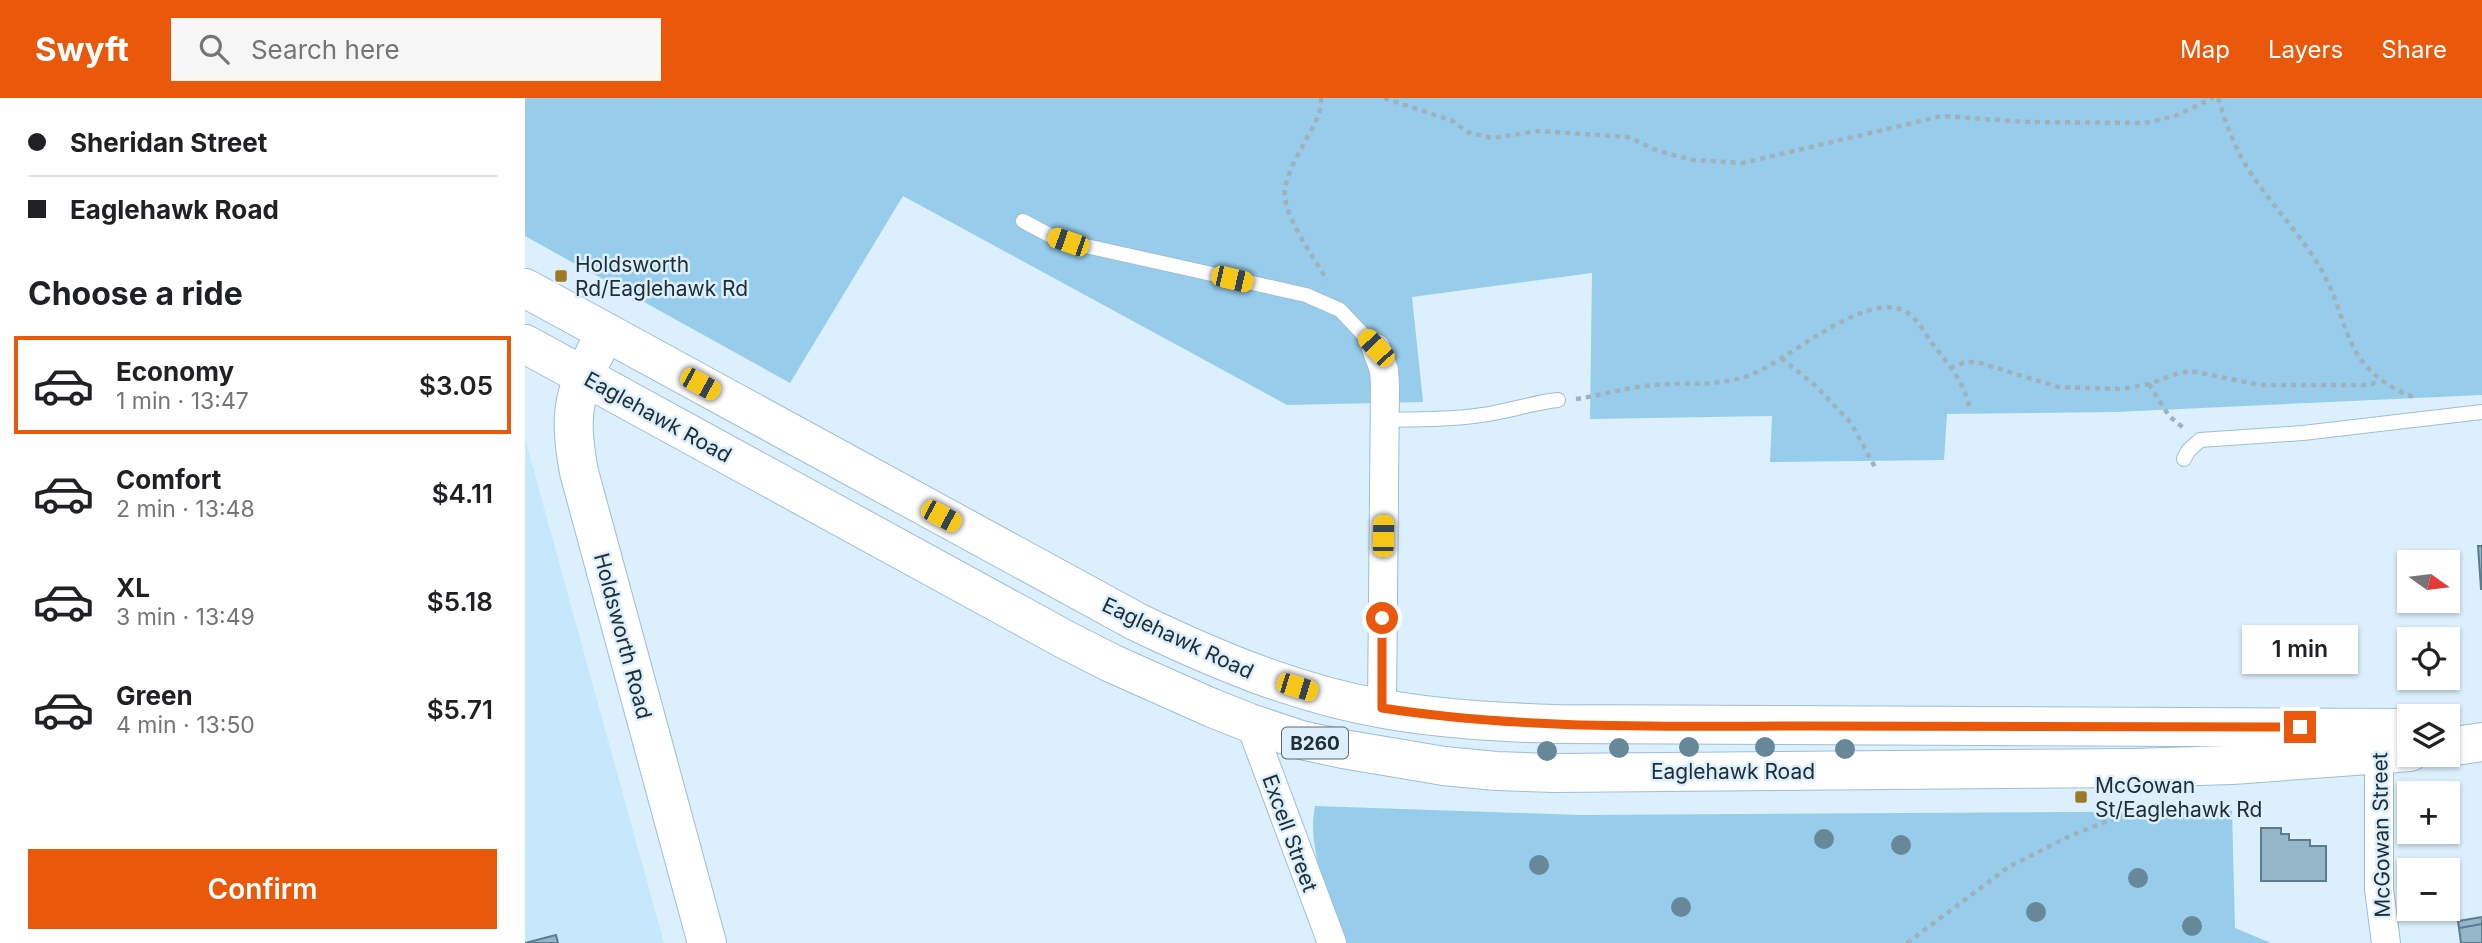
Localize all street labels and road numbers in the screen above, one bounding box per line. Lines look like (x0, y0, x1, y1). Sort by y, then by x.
street label: Eaglehawk Road (580, 366, 736, 468)
street label: Holdsworth Road (589, 550, 657, 722)
street label: Eaglehawk Road (1098, 592, 1258, 684)
road number: B260 (1282, 728, 1348, 758)
street label: McGowan Street (2367, 752, 2395, 918)
street label: Eaglehawk Road (1651, 759, 1815, 784)
street label: Excell Street (1257, 771, 1323, 895)

